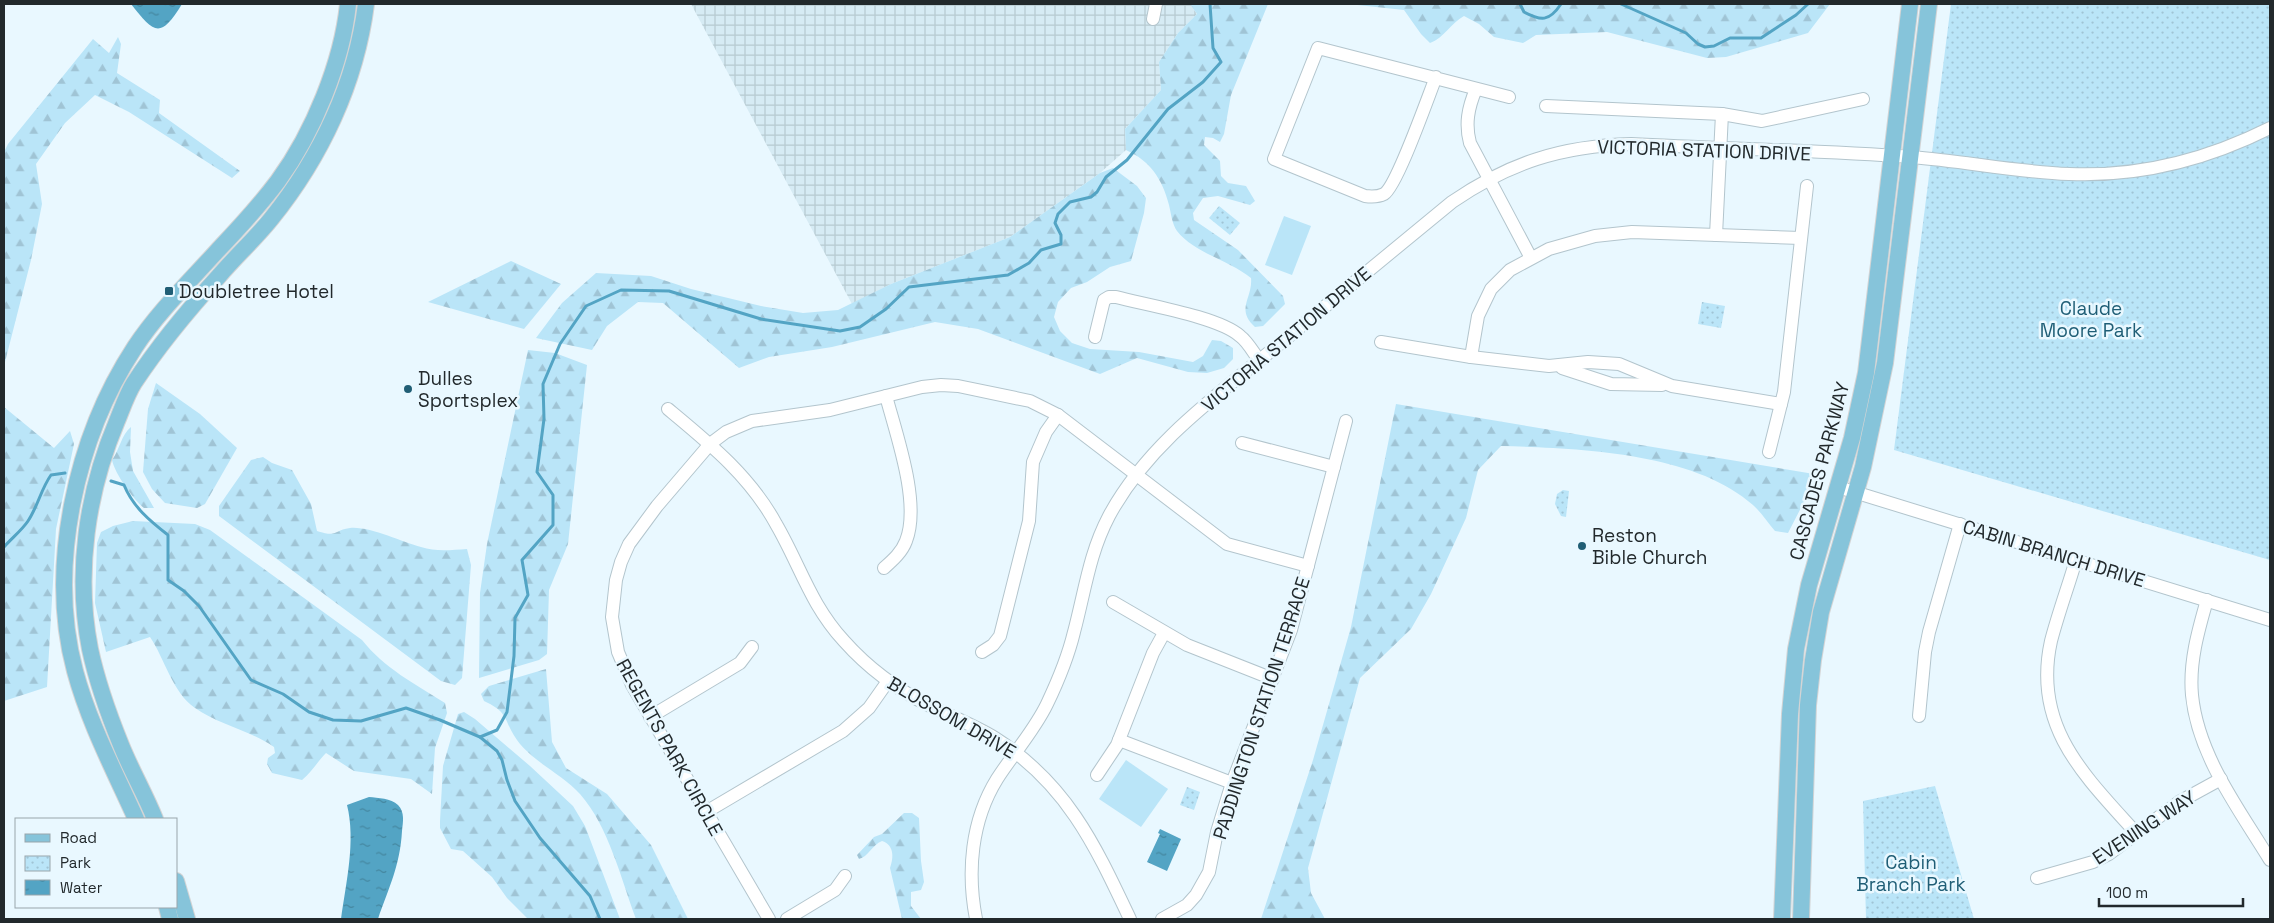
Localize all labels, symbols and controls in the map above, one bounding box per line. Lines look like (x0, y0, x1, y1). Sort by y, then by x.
street label: VICTORIA STATION DRIVE (1597, 134, 1811, 167)
street label: VICTORIA STATION DRIVE (1196, 261, 1376, 418)
place label: Doubletree Hotel (179, 279, 334, 304)
marker: Doubletree Hotel (163, 285, 175, 297)
park label: Claude Moore Park (2040, 296, 2142, 343)
place label: Dulles Sportsplex (418, 366, 518, 413)
street label: CASCADES PARKWAY (1784, 379, 1855, 563)
marker: Dulles Sportsplex (402, 383, 414, 395)
street label: CABIN BRANCH DRIVE (1960, 514, 2148, 593)
place label: Reston Bible Church (1592, 523, 1707, 570)
marker: Reston Bible Church (1576, 540, 1588, 552)
street label: PADDINGTON STATION TERRACE (1207, 574, 1316, 843)
street label: REGENTS PARK CIRCLE (610, 654, 729, 840)
street label: BLOSSOM DRIVE (883, 671, 1020, 764)
street label: EVENING WAY (2088, 784, 2201, 870)
legend (15, 818, 178, 908)
text: Road (60, 828, 97, 847)
park label: Cabin Branch Park (1856, 850, 1966, 897)
text: Park (60, 853, 91, 872)
scale bar (2099, 876, 2243, 908)
text: Water (60, 878, 103, 897)
text: 100 m (2106, 883, 2148, 902)

